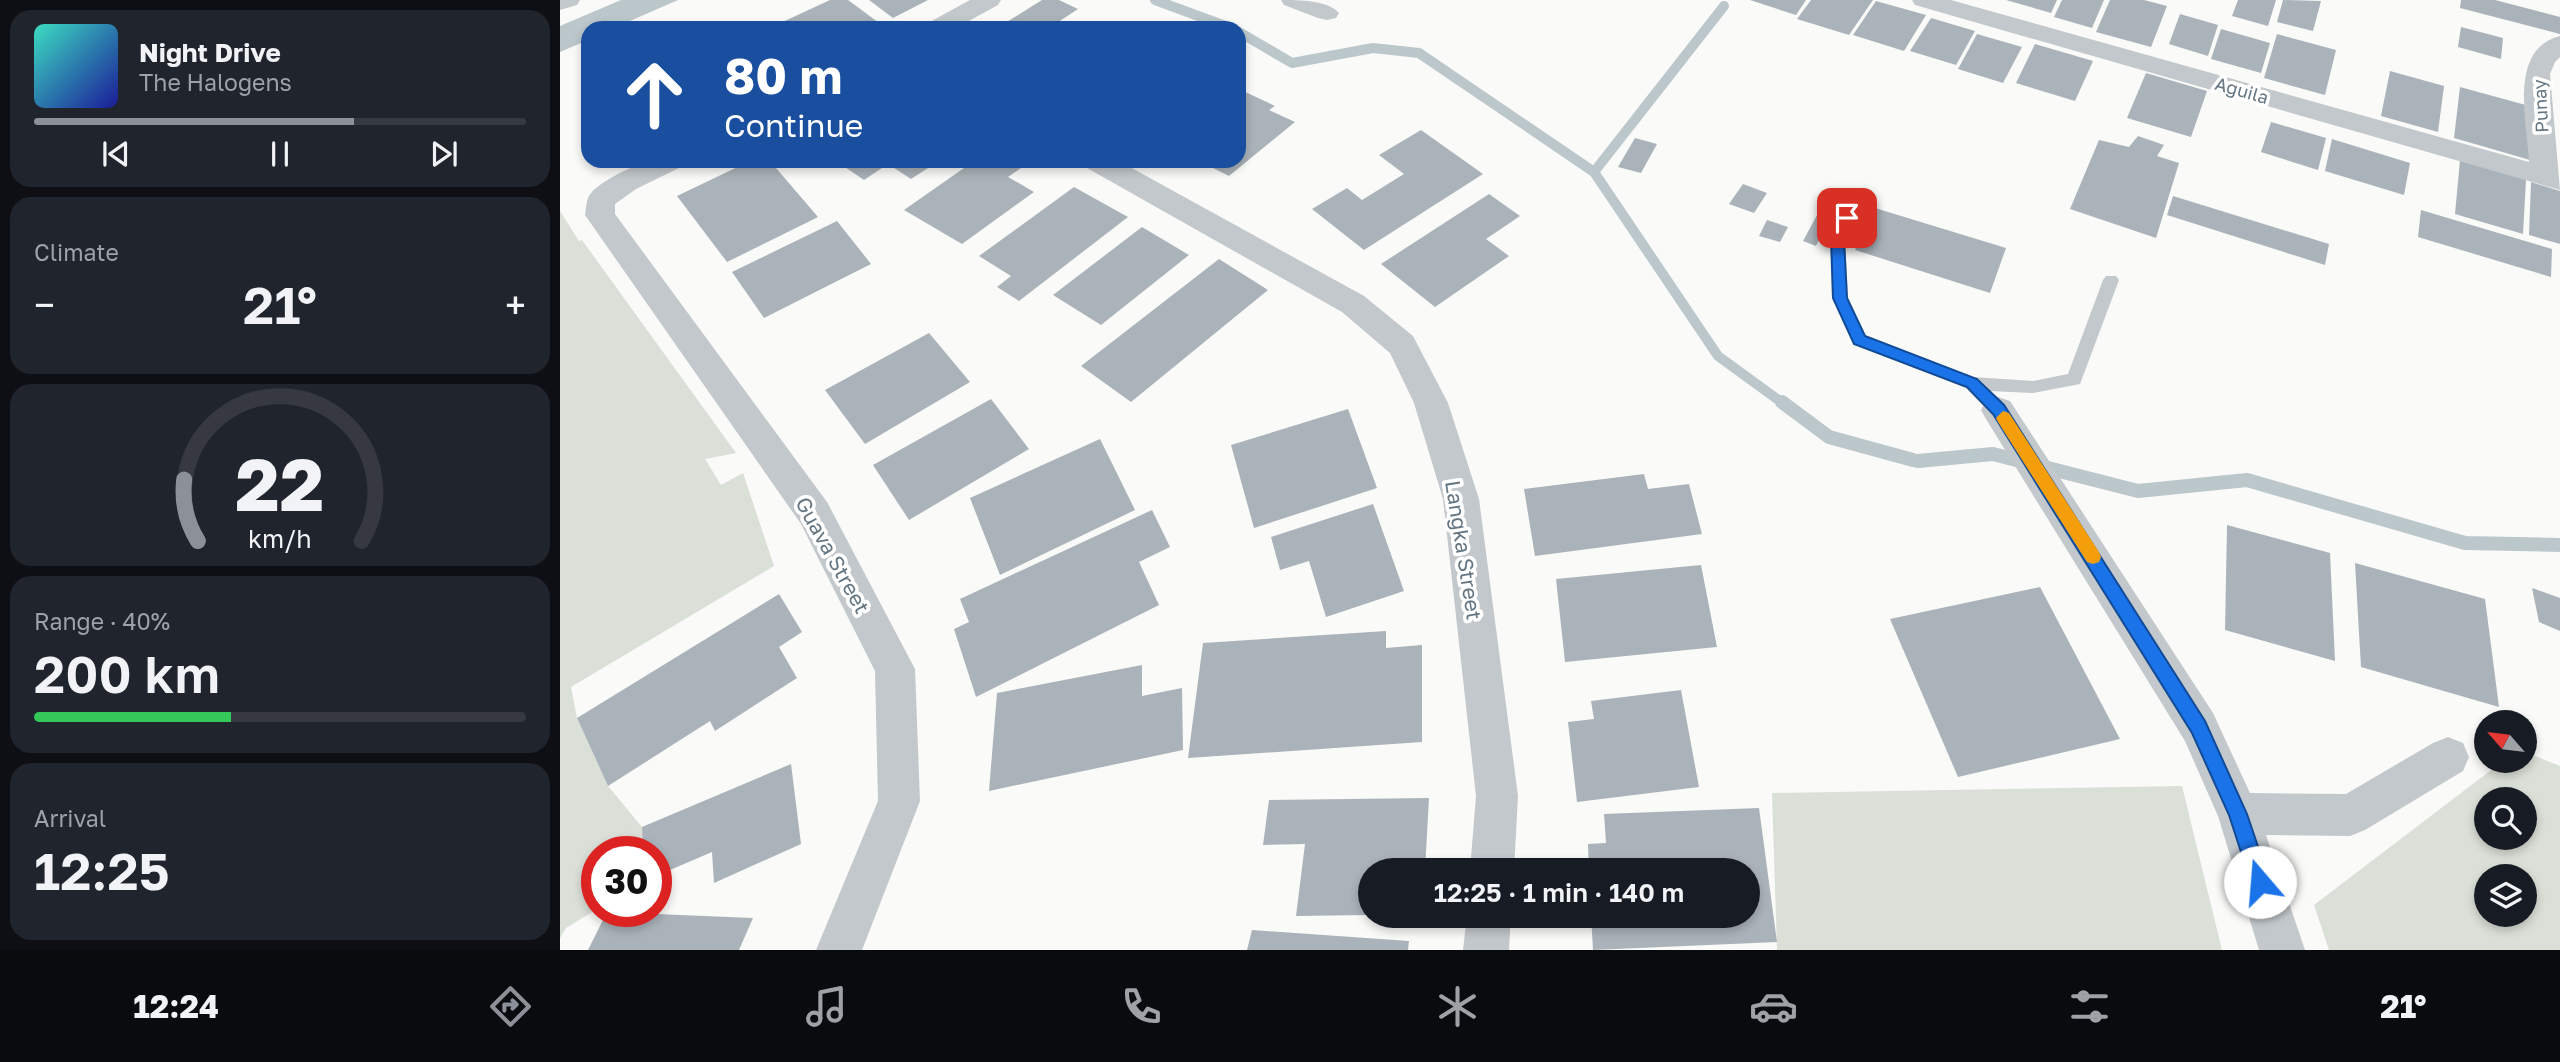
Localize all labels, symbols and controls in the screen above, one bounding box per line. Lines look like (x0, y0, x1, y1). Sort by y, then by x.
text: Night Drive (139, 37, 281, 68)
text: 80 m (724, 46, 842, 105)
icon: ahead (609, 49, 700, 140)
text: The Halogens (139, 68, 292, 96)
street label: Aguila (2213, 72, 2271, 108)
street label: Punay (2528, 79, 2552, 133)
text: Continue (724, 106, 863, 144)
icon: previous (97, 135, 135, 173)
icon: pause (261, 135, 299, 173)
icon: next (425, 135, 463, 173)
pin (1817, 188, 1877, 248)
icon: arrive (1828, 199, 1866, 237)
text: Climate (34, 238, 119, 266)
text: 21° (243, 273, 317, 335)
text: − (34, 282, 55, 327)
text: + (505, 282, 526, 327)
text: 22 (236, 440, 324, 527)
street label: Langka Street (1440, 478, 1488, 622)
street label: Guava Street (790, 492, 876, 618)
text: km/h (248, 523, 312, 554)
text: Range · 40% (34, 607, 170, 635)
text: 200 km (34, 642, 220, 704)
north arrow (2474, 710, 2538, 774)
map controls (2474, 710, 2537, 927)
button: search (2474, 787, 2537, 850)
text: Arrival (34, 804, 106, 832)
speed limit sign: 30 (581, 836, 672, 927)
text: 12:25 (34, 839, 170, 901)
position arrow (2223, 845, 2297, 919)
button: layers (2474, 864, 2537, 927)
text: 12:25 · 1 min · 140 m (1434, 877, 1684, 908)
icon: directions (486, 982, 535, 1031)
icon: music (802, 982, 851, 1031)
icon: phone (1117, 982, 1166, 1031)
icon: climate (1433, 982, 1482, 1031)
icon: car (1749, 982, 1798, 1031)
icon: filters (2065, 982, 2114, 1031)
text: 12:24 (133, 987, 219, 1025)
text: 21° (2380, 987, 2427, 1025)

